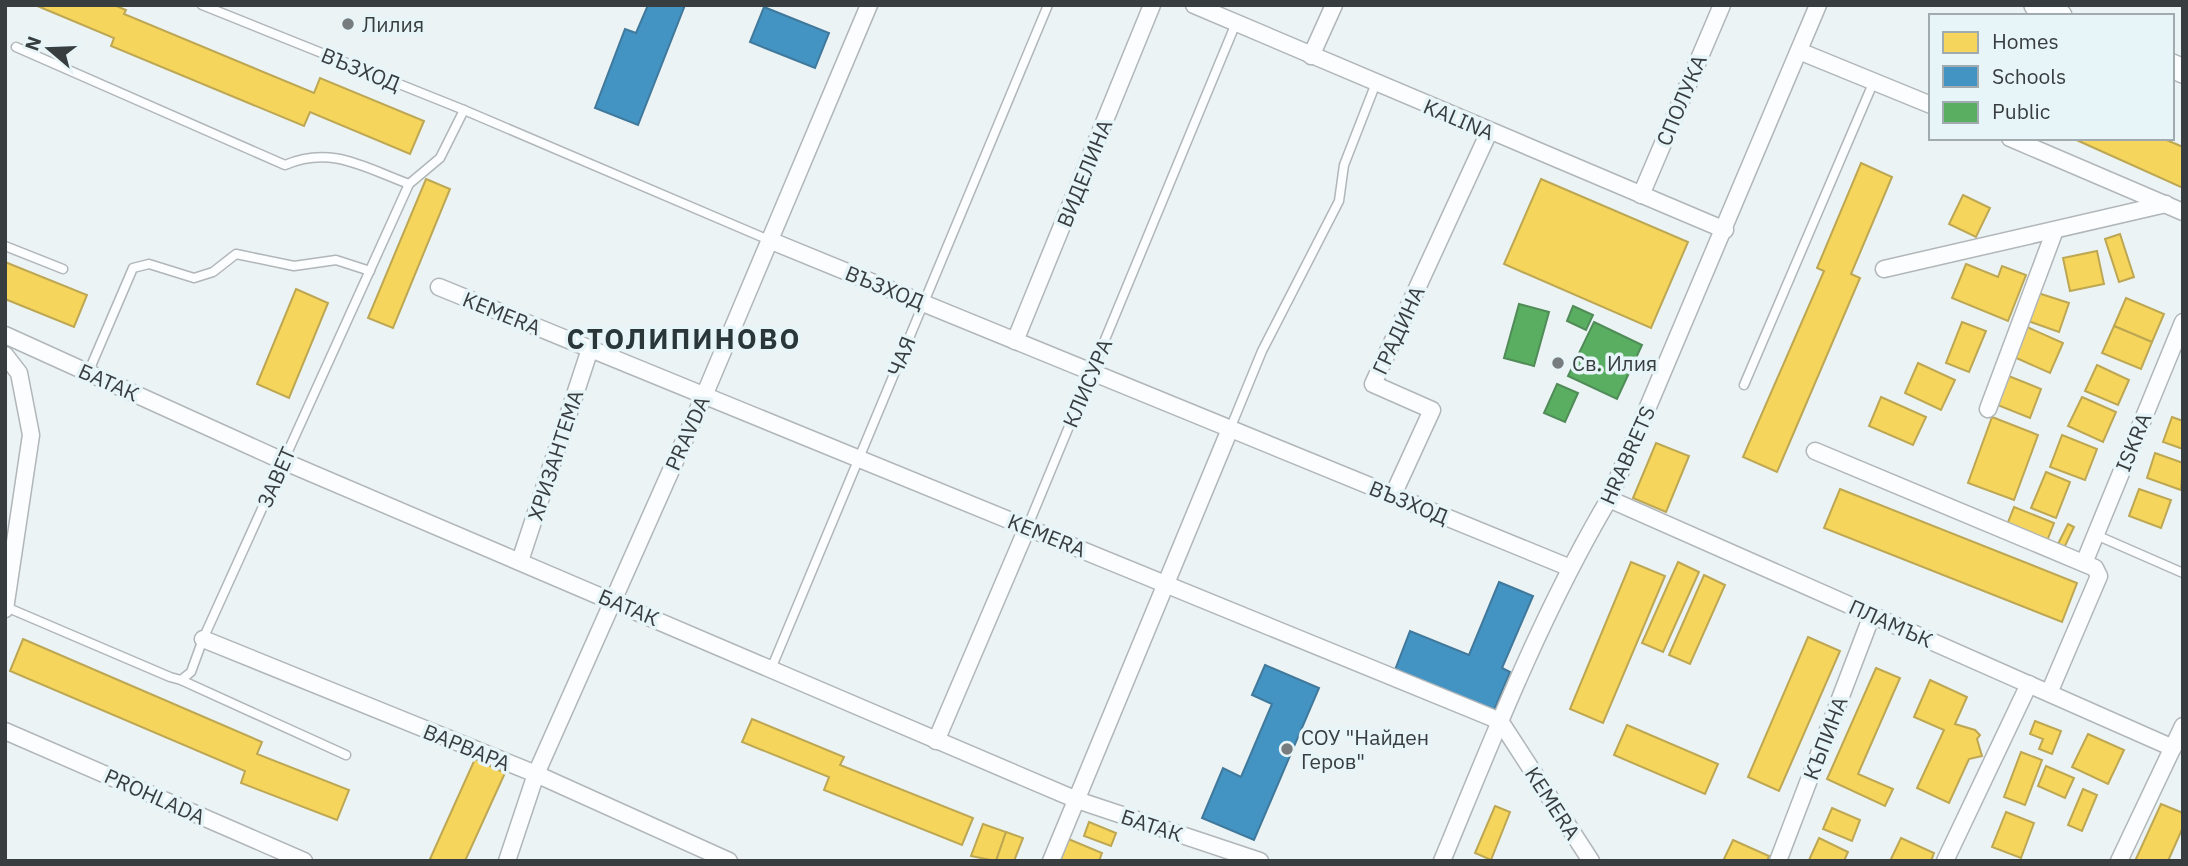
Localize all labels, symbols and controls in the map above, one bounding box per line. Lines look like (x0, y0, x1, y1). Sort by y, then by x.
place label: Лилия (362, 10, 424, 38)
north arrow (14, 14, 84, 84)
legend (1929, 14, 2174, 140)
marker: Лилия (340, 16, 356, 32)
text: Homes (1992, 27, 2059, 55)
text: N (19, 33, 47, 54)
street label: ВЪЗХОД (317, 40, 405, 98)
street label: СПОЛУКА (1649, 50, 1713, 150)
text: Schools (1992, 62, 2066, 90)
street label: KALINA (1419, 92, 1499, 146)
text: Public (1992, 97, 2050, 125)
street label: ВИДЕЛИНА (1050, 115, 1118, 231)
street label: ВЪЗХОД (841, 258, 929, 316)
street label: ГРАДИНА (1365, 281, 1431, 379)
street label: KEMERA (459, 285, 545, 341)
district label: СТОЛИПИНОВО (566, 320, 802, 357)
street label: ЧАЯ (880, 332, 922, 380)
street label: КЛИСУРА (1056, 334, 1118, 432)
place label: Св. Илия (1572, 349, 1657, 377)
marker: Св. Илия (1550, 355, 1566, 371)
street label: БАТАК (74, 356, 144, 408)
street label: ХРИЗАНТЕМА (521, 386, 589, 524)
street label: PRAVDA (658, 391, 716, 475)
street label: HRABRETS (1593, 401, 1661, 509)
street label: ISKRA (2109, 409, 2157, 475)
street label: ЗАВЕТ (250, 442, 302, 512)
street label: ВЪЗХОД (1365, 473, 1453, 531)
street label: KEMERA (1004, 507, 1090, 563)
street label: БАТАК (594, 582, 664, 632)
street label: ПЛАМЪК (1845, 592, 1937, 654)
street label: КЪПИНА (1796, 692, 1854, 784)
street label: ВАРВАРА (419, 717, 515, 777)
place label: СОУ "Найден Геров" (1301, 723, 1429, 775)
marker: СОУ "Найден Геров" (1279, 741, 1295, 757)
street label: PROHLADA (100, 761, 210, 831)
street label: KEMERA (1519, 761, 1587, 845)
street label: БАТАК (1118, 802, 1187, 848)

